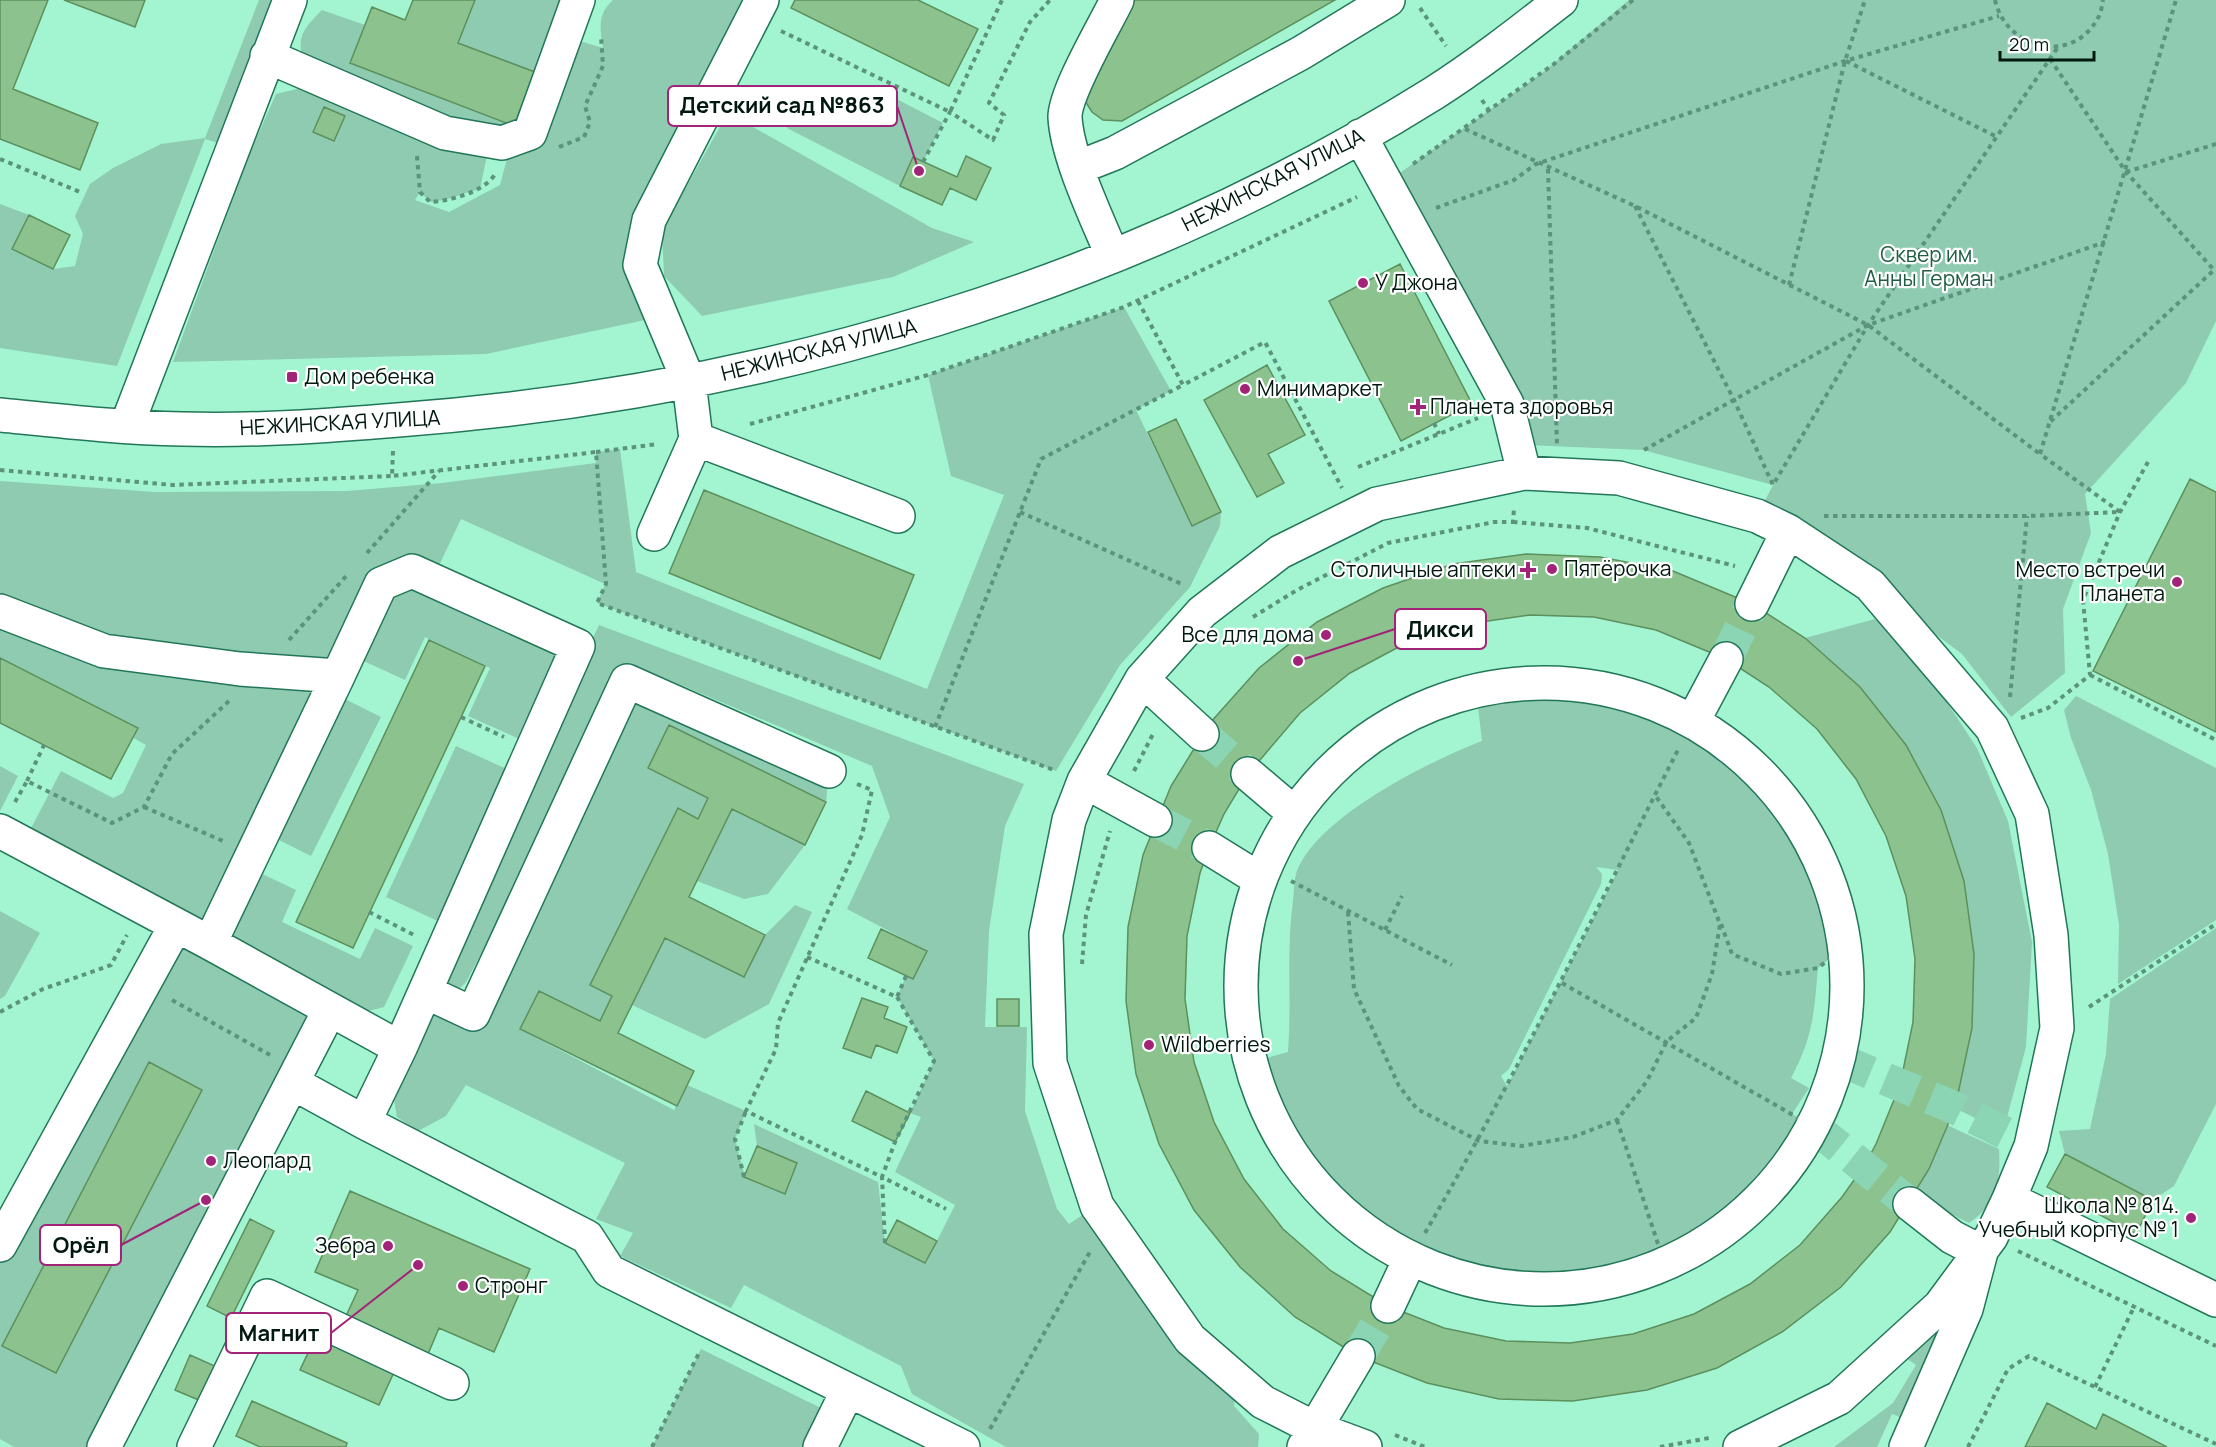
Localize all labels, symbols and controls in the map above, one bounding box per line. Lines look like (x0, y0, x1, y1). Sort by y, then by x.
scale bar (2000, 24, 2094, 62)
text: 20 m (2009, 32, 2049, 56)
callout: Детский сад №863 (668, 86, 897, 126)
text: Детский сад №863 (680, 90, 884, 120)
street label: НЕЖИНСКАЯ УЛИЦА (1177, 121, 1368, 237)
park label: Сквер им. Анны Герман (1864, 240, 1994, 292)
place label: У Джона (1375, 268, 1458, 296)
marker: У Джона (1356, 276, 1370, 290)
street label: НЕЖИНСКАЯ УЛИЦА (718, 311, 920, 387)
place label: Дом ребенка (304, 362, 434, 390)
marker: Дом ребенка (285, 370, 299, 384)
place label: Минимаркет (1257, 374, 1383, 402)
marker: Минимаркет (1238, 382, 1252, 396)
place label: Планета здоровья (1430, 392, 1613, 420)
marker: Планета здоровья (1411, 400, 1425, 414)
street label: НЕЖИНСКАЯ УЛИЦА (239, 403, 441, 441)
place label: Пятёрочка (1564, 554, 1671, 582)
place label: Столичные аптеки (1331, 555, 1516, 583)
place label: Место встречи Планета (2015, 555, 2165, 607)
marker: Пятёрочка (1545, 562, 1559, 576)
marker: Столичные аптеки (1521, 563, 1535, 577)
marker: Место встречи Планета (2170, 575, 2184, 589)
callout: Дикси (1395, 609, 1486, 649)
text: Дикси (1406, 614, 1474, 644)
place label: Все для дома (1181, 620, 1314, 648)
marker: Все для дома (1319, 628, 1333, 642)
place label: Wildberries (1161, 1030, 1271, 1058)
marker: Wildberries (1142, 1038, 1156, 1052)
place label: Леопард (223, 1146, 311, 1174)
marker: Леопард (204, 1154, 218, 1168)
place label: Школа № 814. Учебный корпус № 1 (1979, 1191, 2179, 1243)
marker: Школа № 814. Учебный корпус № 1 (2184, 1211, 2198, 1225)
callout: Орёл (40, 1225, 121, 1265)
text: Орёл (53, 1230, 109, 1260)
place label: Зебра (315, 1231, 376, 1259)
marker: Зебра (381, 1239, 395, 1253)
place label: Стронг (475, 1271, 548, 1299)
marker: Стронг (456, 1279, 470, 1293)
callout: Магнит (226, 1313, 331, 1353)
text: Магнит (239, 1318, 320, 1348)

